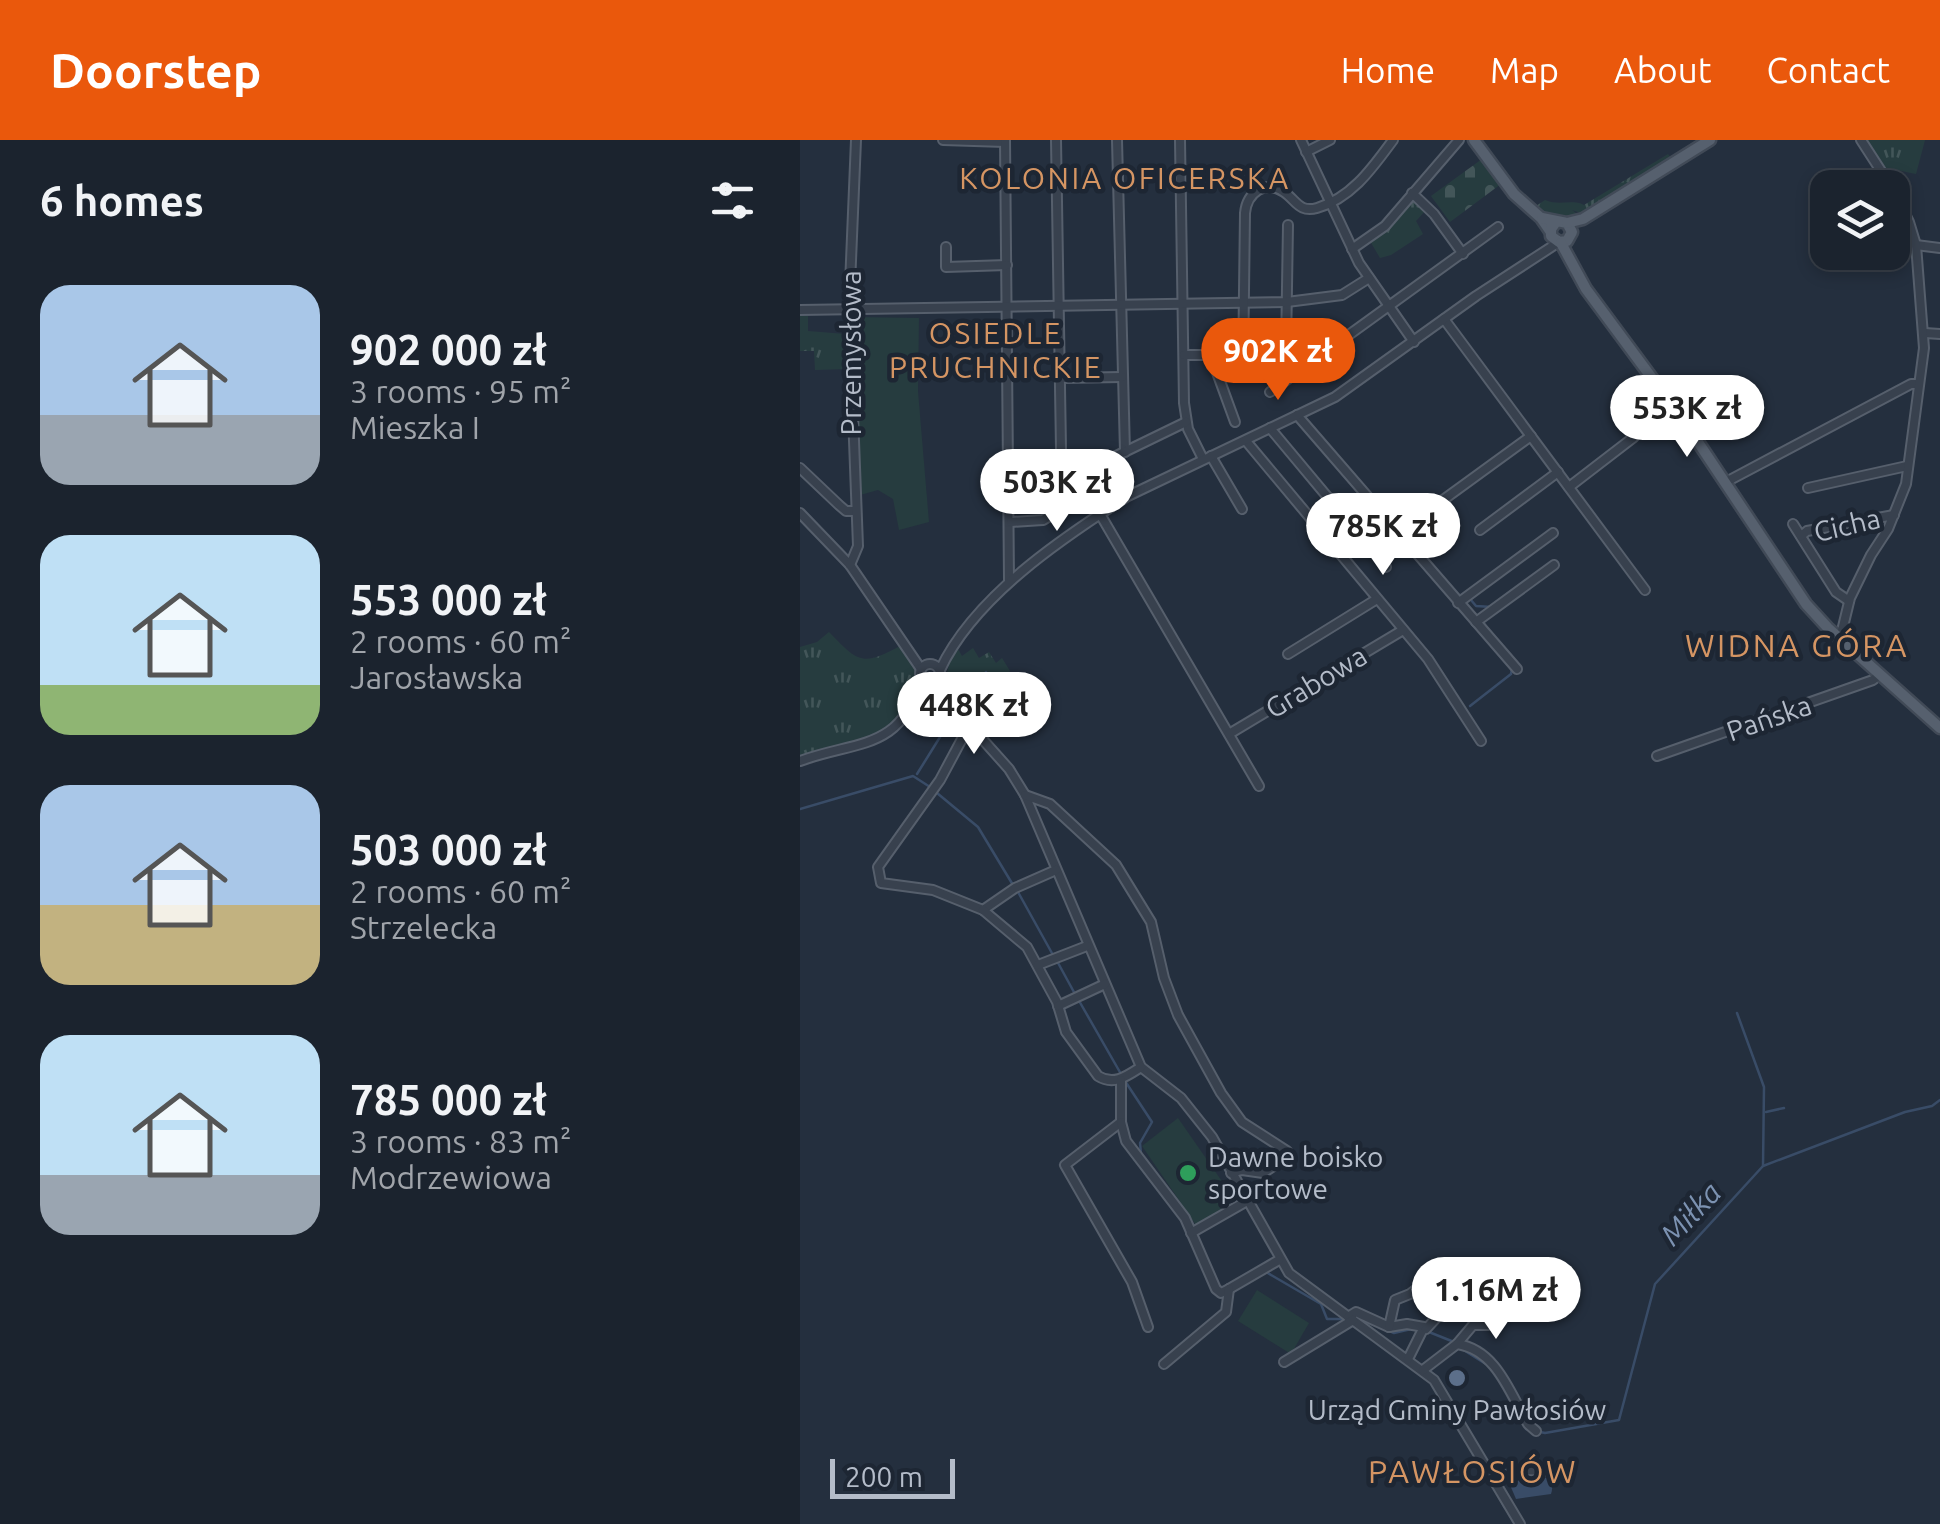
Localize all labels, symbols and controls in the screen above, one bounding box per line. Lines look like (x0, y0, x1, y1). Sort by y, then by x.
text: Doorstep (50, 43, 262, 97)
text: Home (1341, 50, 1435, 90)
text: Map (1490, 50, 1559, 90)
text: About (1614, 50, 1711, 90)
text: Contact (1766, 50, 1890, 90)
district label: KOLONIA OFICERSKA (959, 161, 1291, 195)
map controls (1810, 170, 1910, 270)
button: layers (1810, 170, 1910, 270)
icon: filters (705, 173, 760, 228)
text: 6 homes (40, 177, 204, 224)
street label: Przemysłowa (835, 270, 866, 436)
district label: OSIEDLE PRUCHNICKIE (889, 316, 1103, 384)
pin: 902K zł (1186, 318, 1370, 403)
icon: home (120, 325, 240, 445)
text: 902 000 zł (350, 326, 547, 373)
text: 902K zł (1223, 332, 1333, 368)
text: 3 rooms · 95 m² (350, 373, 571, 409)
pin: 553K zł (1595, 375, 1779, 460)
text: 553K zł (1632, 389, 1742, 425)
text: Mieszka I (350, 409, 480, 445)
pin: 503K zł (965, 449, 1149, 534)
text: 503K zł (1002, 463, 1112, 499)
pin: 785K zł (1291, 493, 1475, 578)
street label: Cicha (1811, 502, 1883, 547)
text: 785K zł (1328, 507, 1438, 543)
icon: home (120, 575, 240, 695)
text: 553 000 zł (350, 576, 547, 623)
text: 2 rooms · 60 m² (350, 623, 571, 659)
district label: WIDNA GÓRA (1685, 627, 1909, 663)
street label: Grabowa (1260, 639, 1372, 724)
text: Jarosławska (350, 659, 523, 695)
pin: 448K zł (882, 672, 1066, 757)
text: 448K zł (919, 686, 1029, 722)
street label: Pańska (1722, 689, 1815, 746)
icon: home (120, 825, 240, 945)
text: 503 000 zł (350, 826, 547, 873)
text: 2 rooms · 60 m² (350, 873, 571, 909)
text: Strzelecka (350, 909, 497, 945)
icon: home (120, 1075, 240, 1195)
text: 785 000 zł (350, 1076, 547, 1123)
text: 3 rooms · 83 m² (350, 1123, 571, 1159)
place label: Dawne boisko sportowe (1208, 1141, 1383, 1204)
text: Modrzewiowa (350, 1159, 552, 1195)
marker: Dawne boisko sportowe (1177, 1162, 1199, 1184)
water label: Miłka (1653, 1175, 1728, 1252)
pin: 1.16M zł (1393, 1257, 1599, 1342)
text: 1.16M zł (1434, 1271, 1558, 1307)
marker: Urząd Gminy Pawłosiów (1446, 1367, 1468, 1389)
place label: Urząd Gminy Pawłosiów (1308, 1394, 1606, 1425)
district label: PAWŁOSIÓW (1368, 1453, 1578, 1489)
scale bar (830, 1454, 955, 1498)
text: 200 m (845, 1461, 923, 1492)

